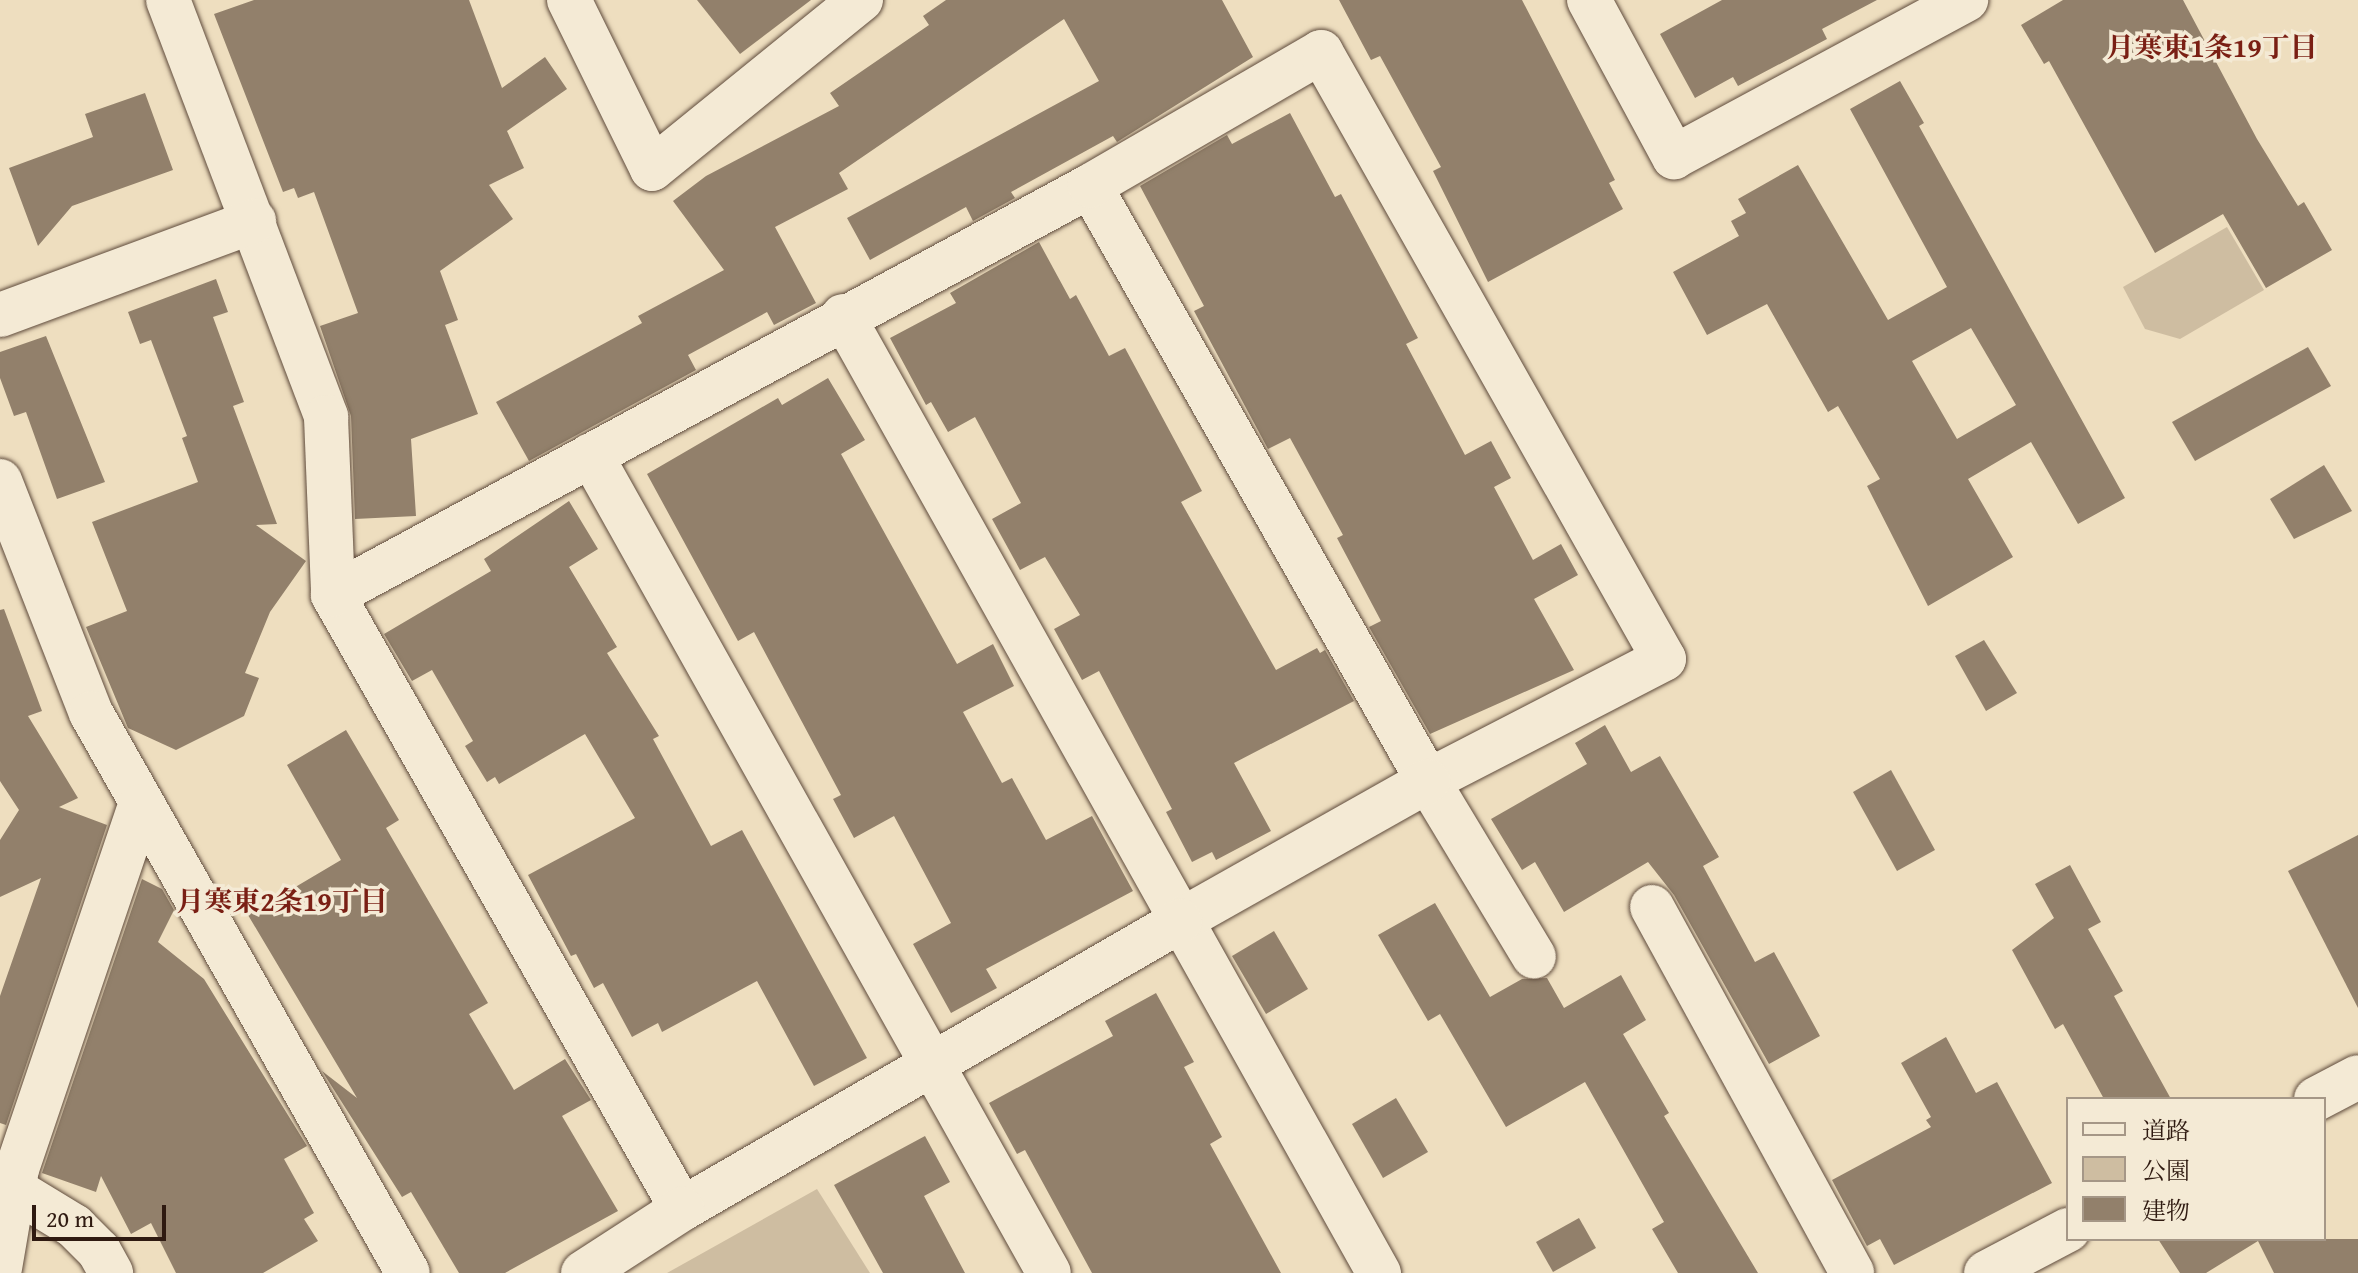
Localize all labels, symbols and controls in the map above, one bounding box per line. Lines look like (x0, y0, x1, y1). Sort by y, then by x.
district label: 月寒東1条19丁目 (2106, 30, 2318, 64)
district label: 月寒東2条19丁目 (176, 884, 388, 918)
legend (2066, 1097, 2326, 1241)
text: 道路 (2142, 1113, 2190, 1148)
text: 公園 (2142, 1153, 2190, 1188)
scale bar (36, 1189, 170, 1239)
text: 建物 (2142, 1193, 2190, 1228)
text: 20 m (46, 1201, 94, 1236)

